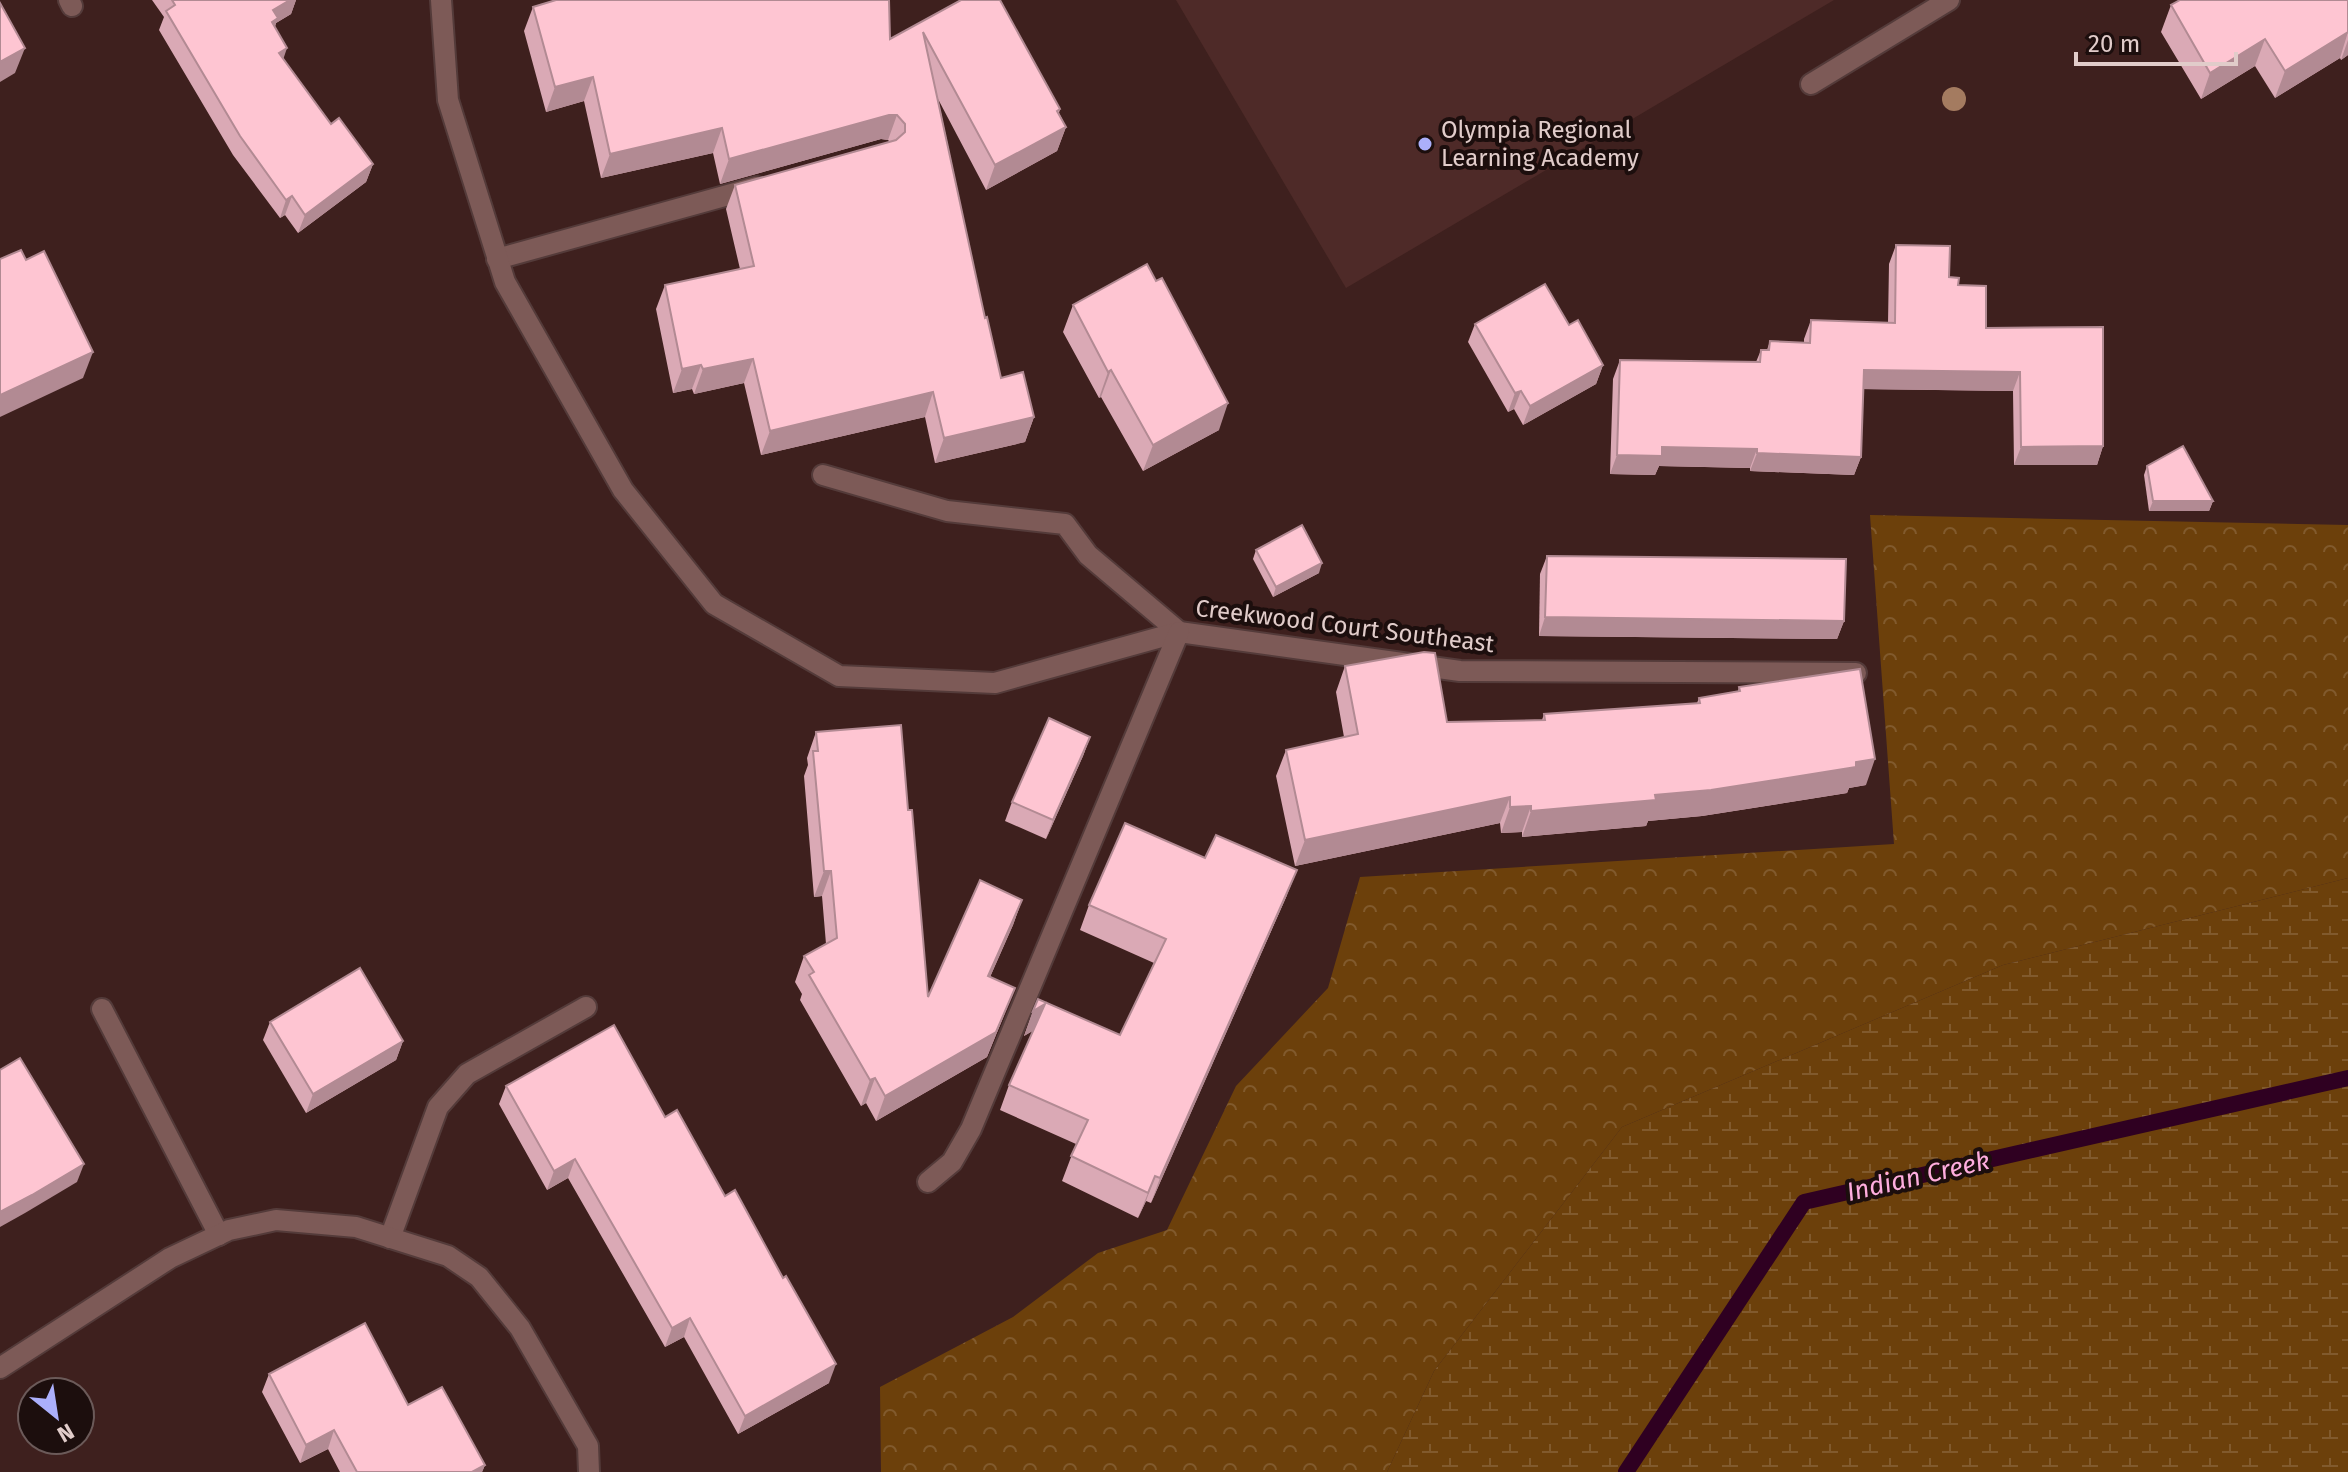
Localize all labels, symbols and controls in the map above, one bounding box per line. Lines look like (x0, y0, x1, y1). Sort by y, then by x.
scale bar (2076, 16, 2236, 66)
text: 20 m (2088, 30, 2140, 58)
place label: Olympia Regional Learning Academy (1441, 116, 1639, 172)
marker: Olympia Regional Learning Academy (1416, 135, 1434, 153)
street label: Creekwood Court Southeast (1194, 594, 1496, 658)
water label: Indian Creek (1844, 1145, 1993, 1208)
north arrow (16, 1376, 96, 1456)
text: N (53, 1418, 79, 1448)

